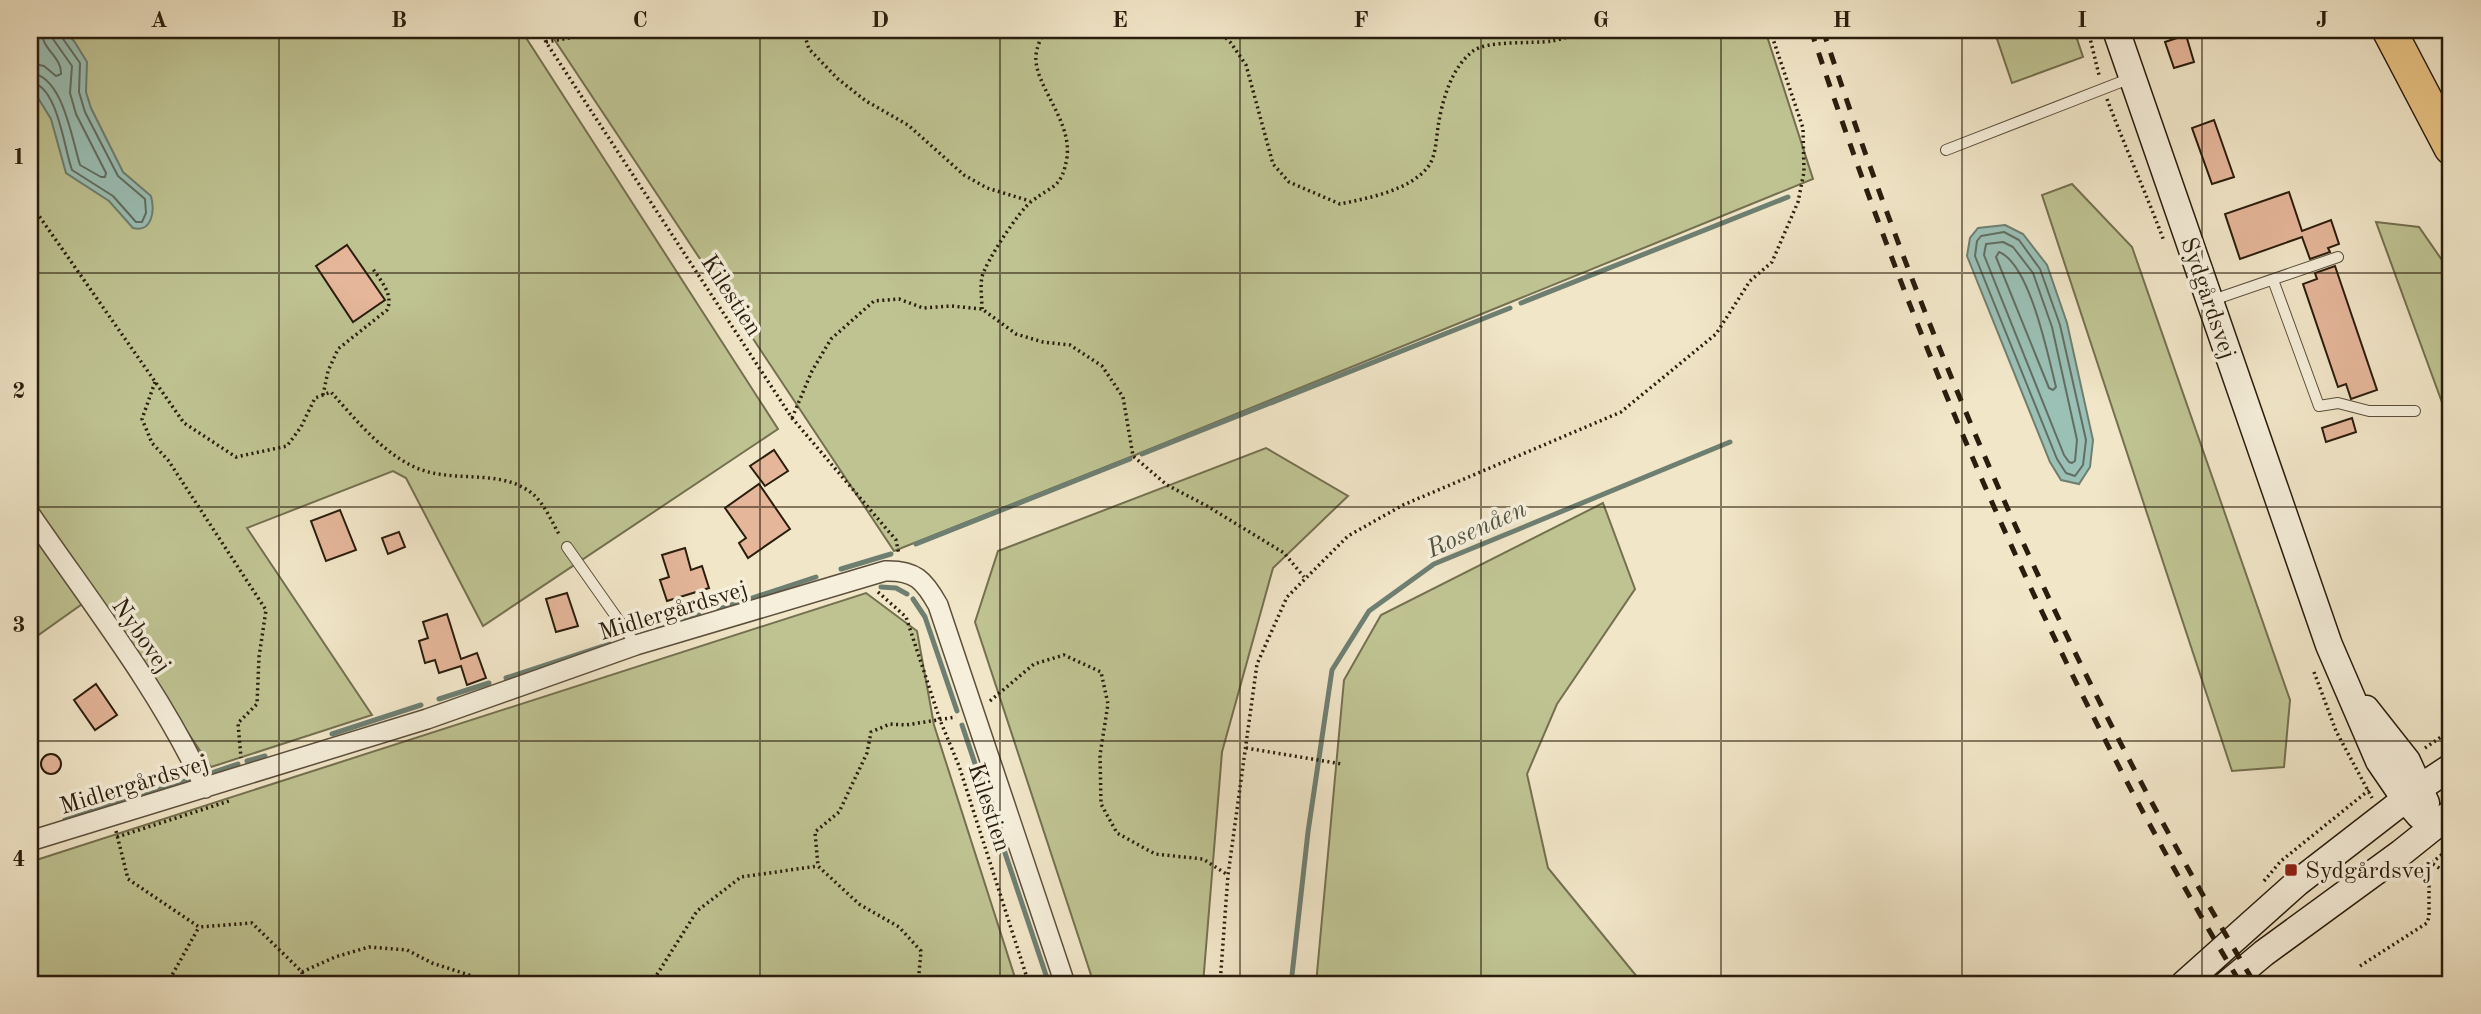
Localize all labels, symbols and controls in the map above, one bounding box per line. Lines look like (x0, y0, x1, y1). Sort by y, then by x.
text: A (150, 9, 168, 32)
text: B (391, 9, 407, 32)
text: C (632, 9, 648, 32)
text: D (871, 9, 889, 32)
text: E (1112, 9, 1128, 32)
text: F (1353, 9, 1369, 32)
text: G (1593, 9, 1609, 32)
text: H (1833, 9, 1851, 32)
text: I (2077, 9, 2087, 32)
text: J (2316, 9, 2328, 32)
text: 1 (12, 146, 26, 169)
street label: Sydgårdsvej (2175, 235, 2239, 363)
street label: Kilestien (695, 251, 765, 341)
text: 2 (12, 380, 26, 403)
water label: Rosenåen (1422, 496, 1531, 564)
street label: Midlergårdsvej (596, 578, 751, 646)
street label: Nybovej (106, 595, 174, 678)
text: 3 (12, 614, 26, 637)
street label: Midlergårdsvej (57, 752, 212, 820)
street label: Kilestien (963, 760, 1014, 855)
text: 4 (12, 848, 26, 871)
place label: Sydgårdsvej (2305, 860, 2432, 884)
marker: Sydgårdsvej (2283, 862, 2299, 878)

